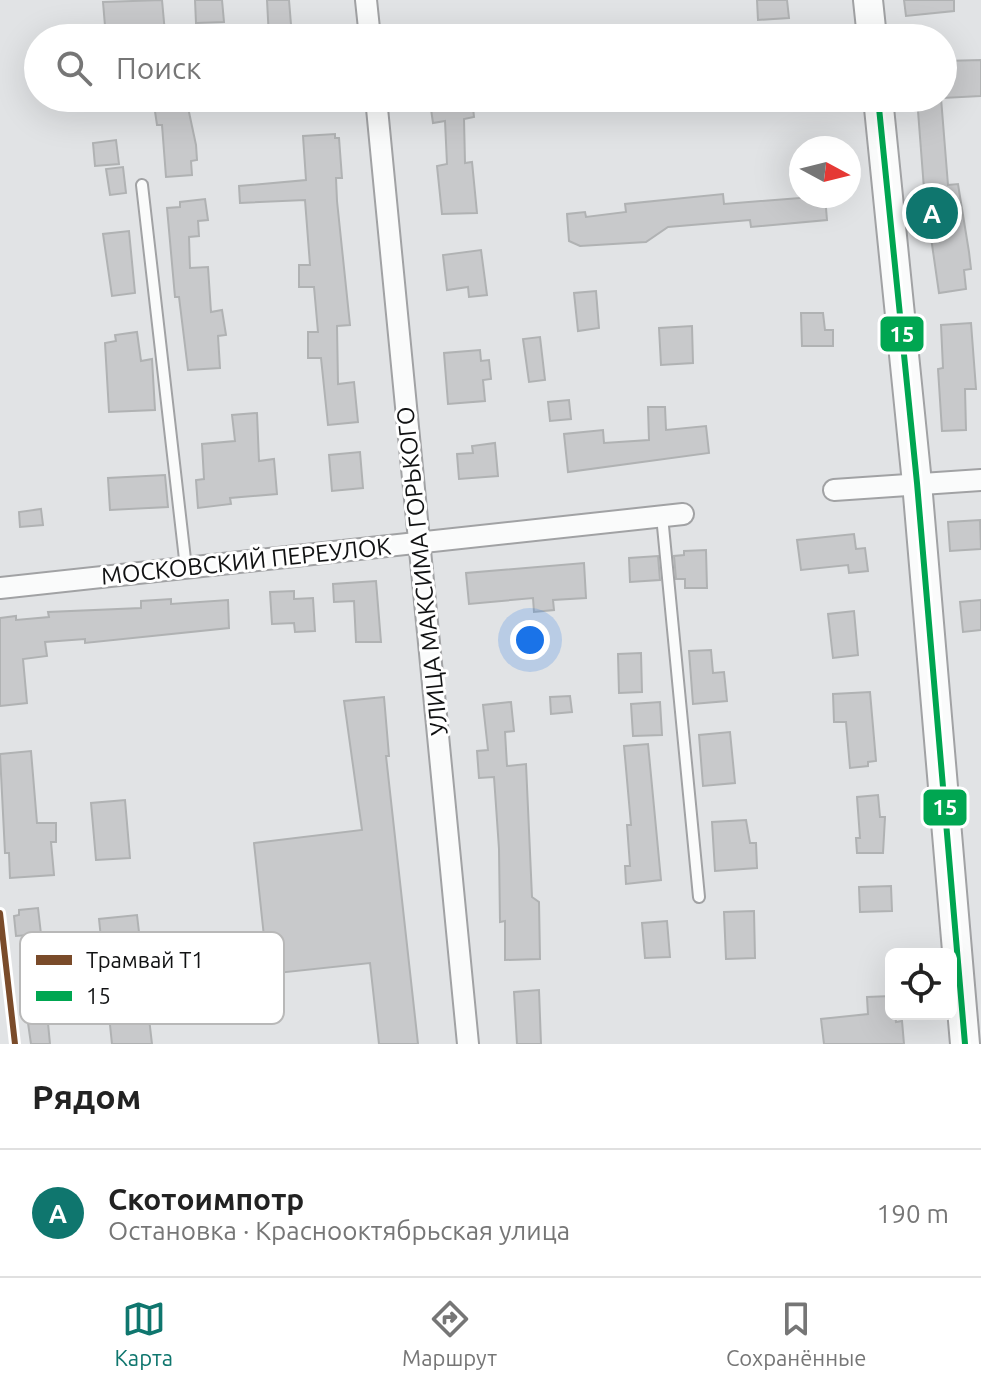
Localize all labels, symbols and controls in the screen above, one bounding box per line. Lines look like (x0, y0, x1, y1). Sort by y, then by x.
search box (24, 24, 957, 112)
icon: search (52, 46, 96, 90)
text: Поиск (116, 51, 201, 85)
north arrow (789, 136, 861, 208)
pin: A (906, 183, 958, 243)
line badge: 15 (879, 315, 925, 353)
text: 15 (890, 321, 914, 346)
street label: УЛИЦА МАКСИМА ГОРЬКОГО (391, 405, 453, 737)
street label: МОСКОВСКИЙ ПЕРЕУЛОК (100, 531, 393, 590)
your location (510, 620, 550, 660)
line badge: 15 (922, 788, 968, 827)
text: 15 (933, 794, 957, 819)
legend (20, 932, 284, 1024)
text: Трамвай T1 (86, 947, 204, 972)
map controls (885, 948, 957, 1020)
button: locate (885, 948, 957, 1020)
text: 15 (86, 983, 111, 1008)
text: Рядом (32, 1077, 141, 1115)
text: Скотоимпотр (108, 1182, 304, 1216)
text: A (49, 1199, 67, 1228)
text: 190 m (877, 1199, 949, 1228)
text: Остановка · Краснооктябрьская улица (108, 1216, 570, 1245)
tab: Карта (114, 1297, 173, 1370)
tab: Маршрут (402, 1297, 497, 1370)
tab: Сохранённые (726, 1297, 867, 1370)

